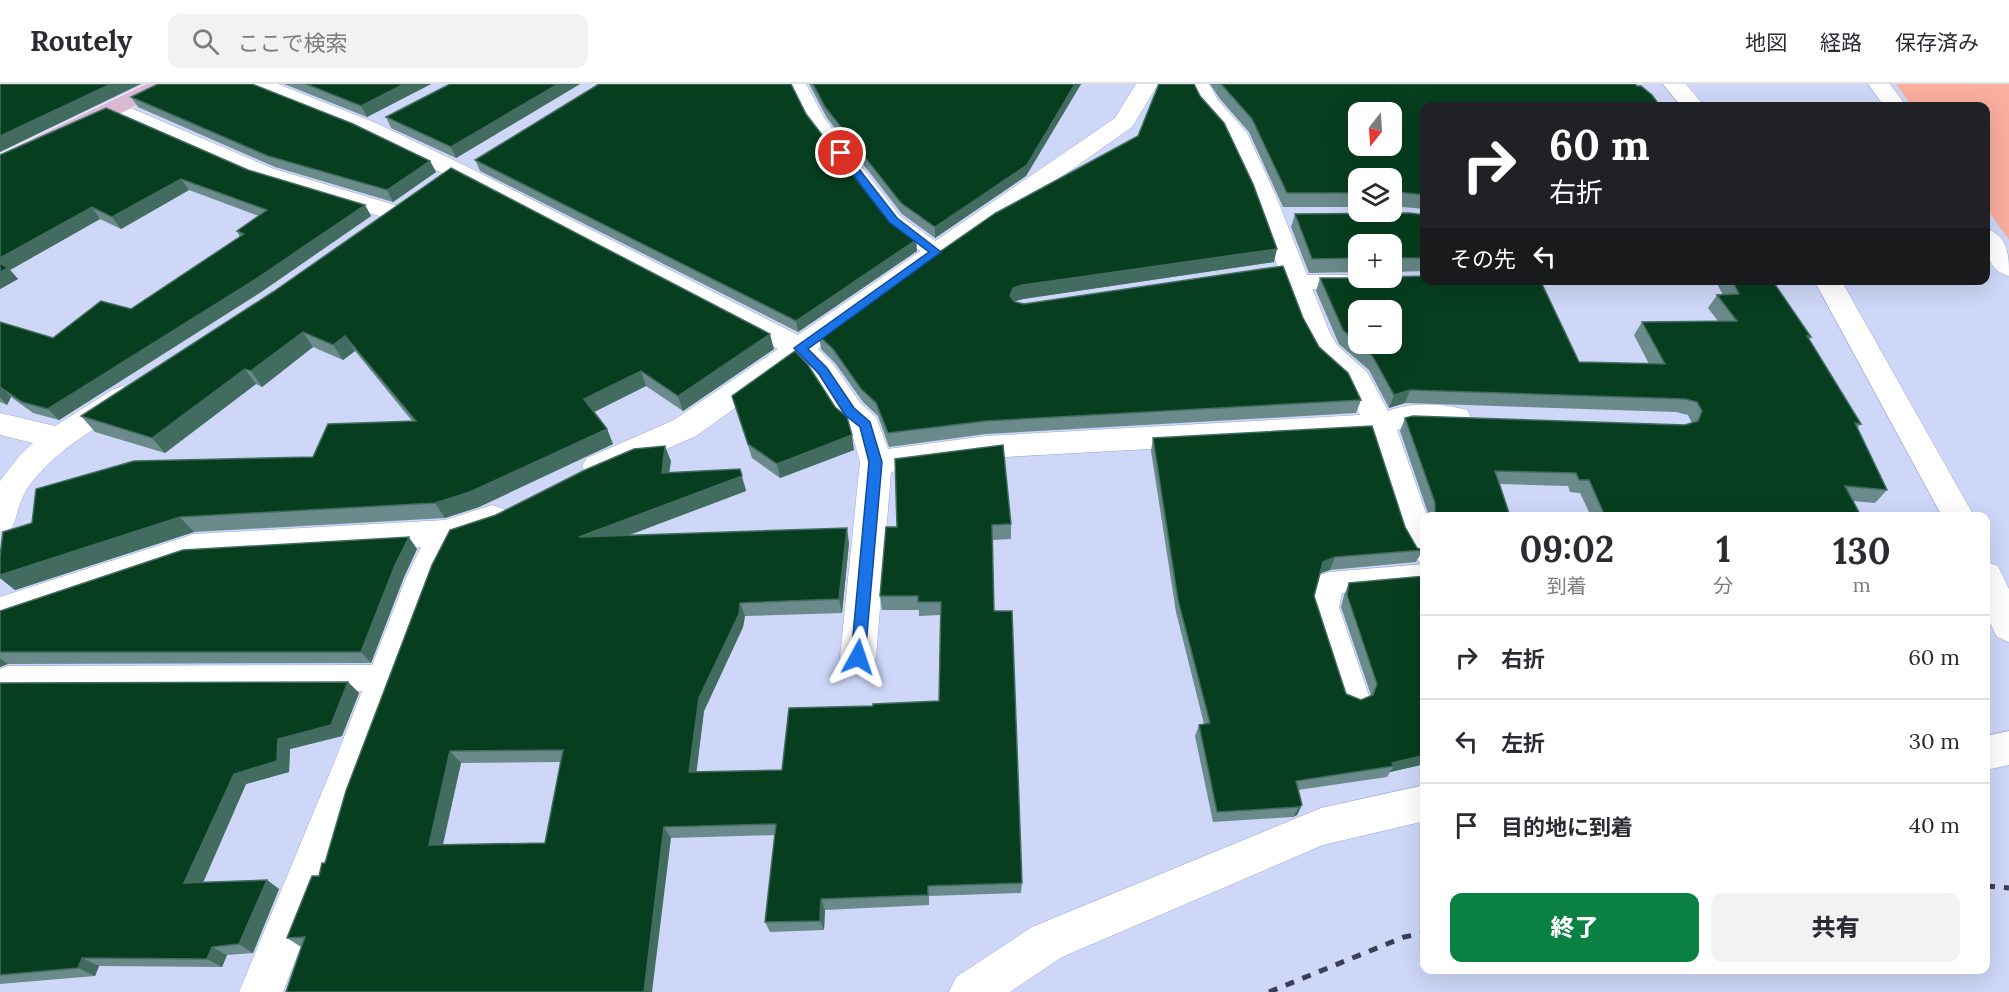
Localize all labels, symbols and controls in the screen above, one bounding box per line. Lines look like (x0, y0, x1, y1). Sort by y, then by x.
search box (168, 14, 588, 68)
text: Routely (30, 23, 132, 59)
icon: search (189, 25, 222, 58)
text: ここで検索 (237, 29, 347, 57)
text: 地図 (1745, 29, 1787, 56)
text: 経路 (1820, 29, 1862, 56)
text: 保存済み (1895, 29, 1979, 56)
north arrow (1348, 102, 1402, 156)
map controls (1348, 102, 1402, 354)
text: 60 m (1549, 118, 1650, 172)
icon: right (1450, 126, 1528, 204)
pin (815, 127, 866, 178)
icon: arrive (824, 136, 857, 169)
button: layers (1348, 168, 1402, 222)
text: 右折 (1549, 175, 1603, 209)
button: + (1348, 234, 1402, 288)
icon: left (1528, 240, 1561, 273)
text: その先 (1450, 245, 1516, 273)
button: − (1348, 300, 1402, 354)
text: 09:02 (1519, 526, 1614, 572)
text: 1 (1716, 526, 1731, 572)
text: 130 (1833, 528, 1891, 574)
text: m (1853, 572, 1871, 597)
text: 到着 (1547, 573, 1587, 598)
text: 分 (1714, 573, 1734, 598)
position arrow (826, 625, 890, 689)
icon: right (1450, 641, 1483, 674)
text: 60 m (1908, 643, 1960, 671)
text: 右折 (1501, 645, 1545, 673)
icon: left (1450, 725, 1483, 758)
text: 30 m (1909, 727, 1960, 755)
text: 左折 (1501, 729, 1545, 757)
icon: arrive (1450, 809, 1483, 842)
text: 40 m (1909, 811, 1960, 839)
text: 目的地に到着 (1501, 813, 1633, 841)
button: 終了 (1450, 893, 1699, 962)
button: 共有 (1711, 893, 1960, 962)

